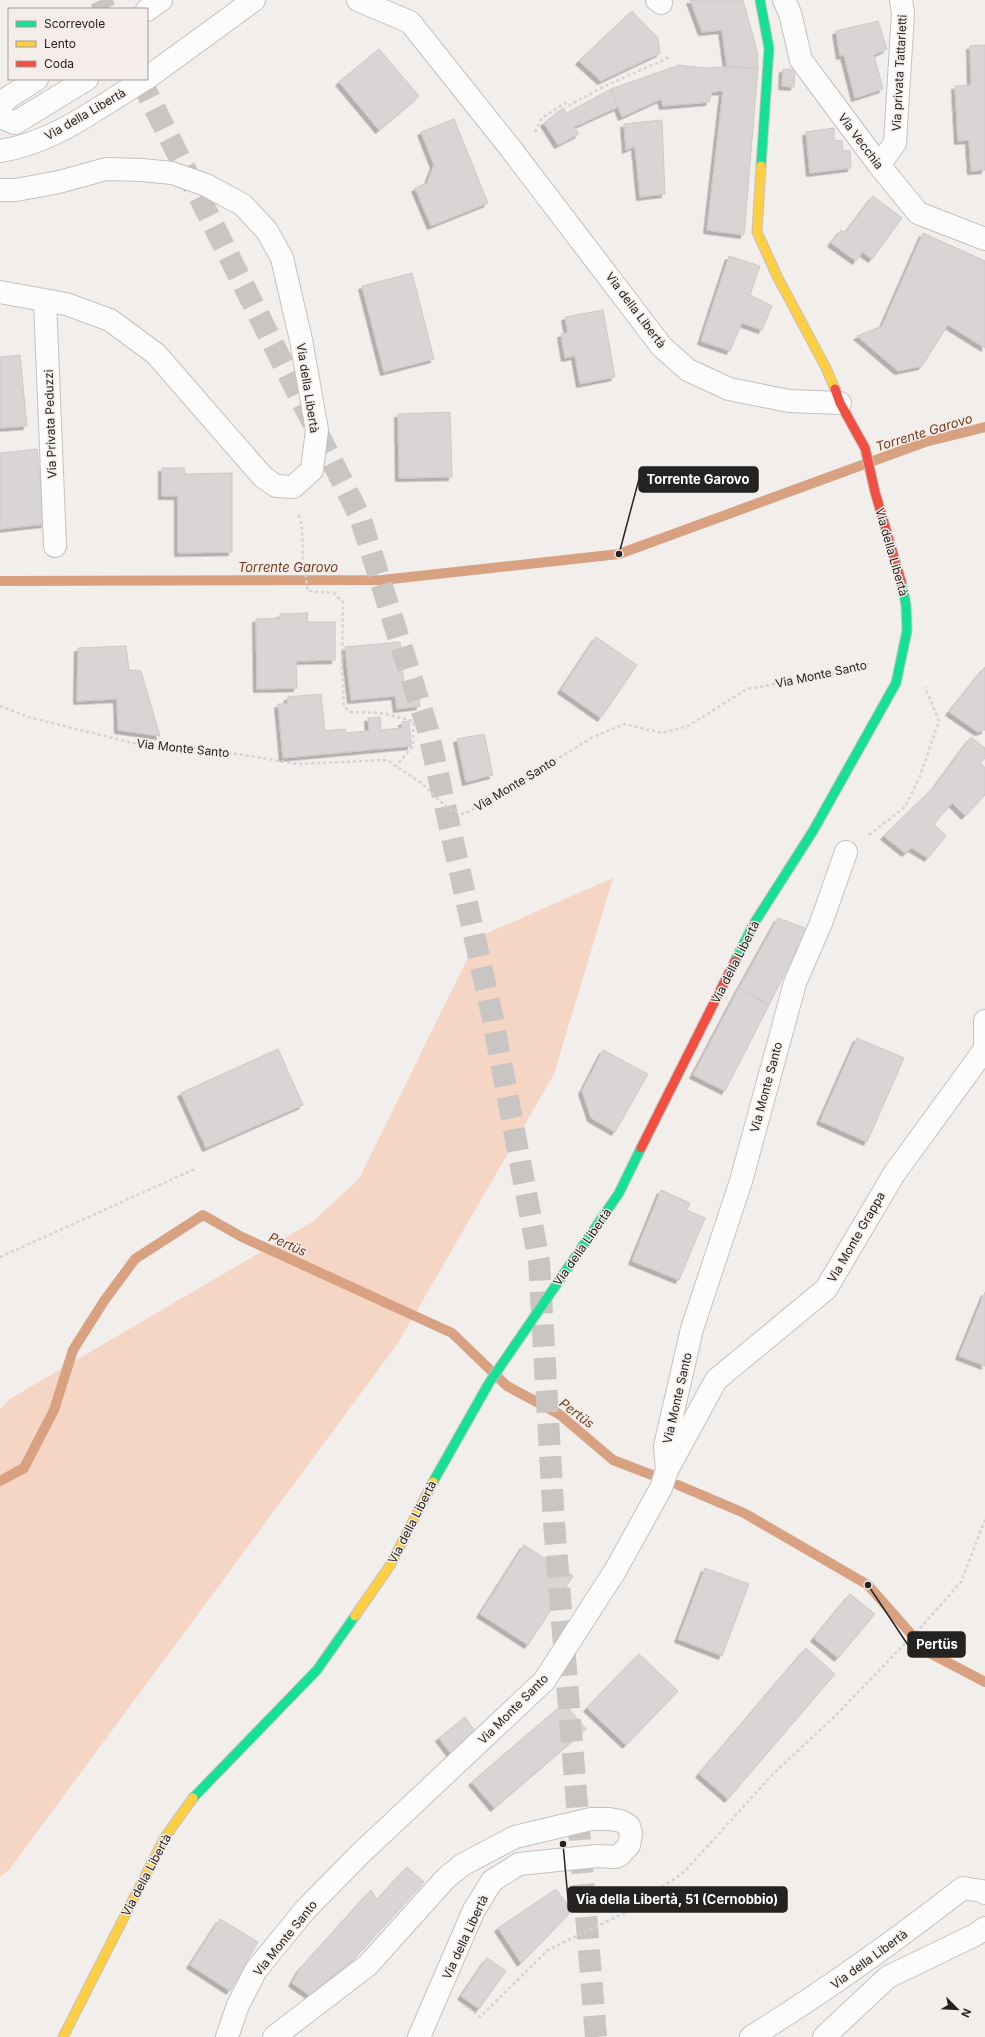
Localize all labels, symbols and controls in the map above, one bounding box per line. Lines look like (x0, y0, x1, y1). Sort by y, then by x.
legend (8, 8, 148, 80)
street label: Via privata Tattarletti (888, 14, 910, 132)
text: Scorrevole (44, 16, 105, 31)
text: Lento (44, 36, 76, 51)
text: Coda (44, 56, 74, 71)
street label: Via della Libertà (42, 85, 128, 143)
street label: Via Vecchia (835, 110, 887, 172)
street label: Via della Libertà (603, 269, 669, 351)
street label: Via della Libertà (293, 342, 323, 434)
street label: Via Privata Peduzzi (41, 369, 59, 479)
water label: Torrente Garovo (874, 410, 974, 454)
callout: Torrente Garovo (639, 467, 758, 492)
text: Torrente Garovo (647, 471, 749, 487)
street label: Via della Libertà (872, 506, 912, 598)
water label: Torrente Garovo (238, 559, 338, 575)
street label: Via Monte Santo (774, 657, 868, 691)
street label: Via Monte Santo (136, 736, 230, 760)
street label: Via Monte Santo (471, 754, 559, 814)
street label: Via della Libertà (708, 918, 762, 1006)
street label: Via Monte Santo (747, 1040, 785, 1134)
street label: Via Monte Grappa (824, 1189, 888, 1285)
street label: Via della Libertà (550, 1205, 614, 1289)
water label: Pertüs (267, 1229, 309, 1259)
street label: Via Monte Santo (659, 1351, 695, 1445)
water label: Pertüs (556, 1395, 598, 1431)
street label: Via della Libertà (385, 1478, 439, 1566)
callout: Pertüs (908, 1632, 965, 1657)
text: Pertüs (916, 1636, 958, 1652)
street label: Via Monte Santo (475, 1671, 551, 1747)
street label: Via della Libertà (118, 1831, 174, 1919)
callout: Via della Libertà, 51 (Cernobbio) (568, 1887, 787, 1912)
text: Via della Libertà, 51 (Cernobbio) (576, 1891, 778, 1907)
street label: Via della Libertà (439, 1893, 491, 1981)
street label: Via Monte Santo (250, 1897, 320, 1979)
street label: Via della Libertà (828, 1926, 910, 1992)
north arrow (937, 1989, 977, 2029)
text: N (958, 2006, 974, 2020)

